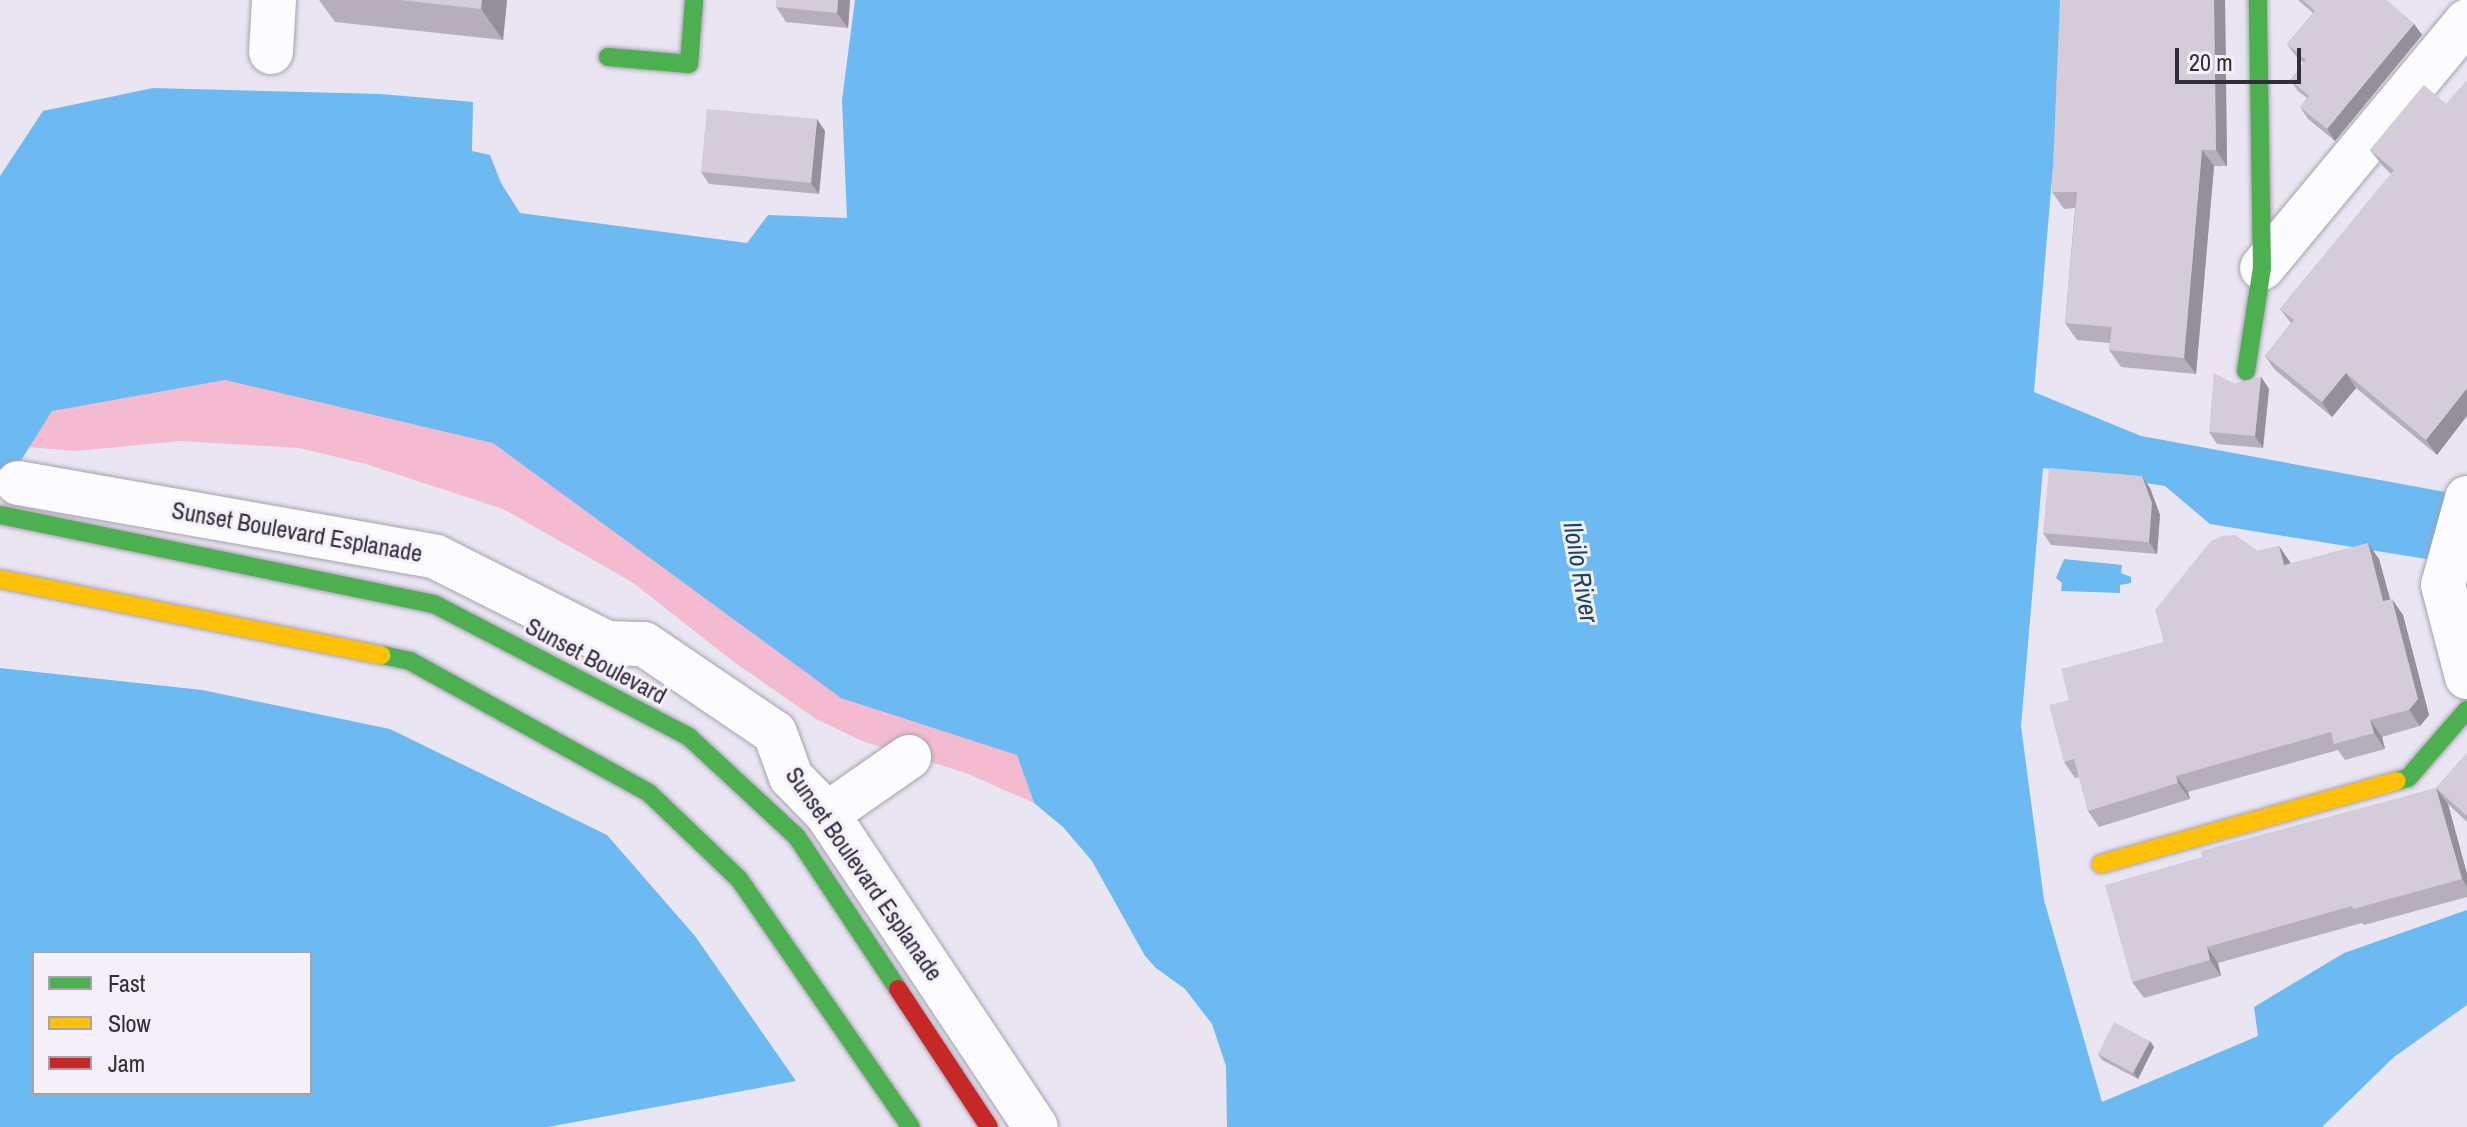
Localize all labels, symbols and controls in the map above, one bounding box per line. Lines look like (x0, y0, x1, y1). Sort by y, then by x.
scale bar (2179, 32, 2305, 82)
text: 20 m (2189, 46, 2233, 78)
street label: Sunset Boulevard Esplanade (170, 496, 424, 568)
water label: Iloilo River (1557, 519, 1605, 625)
street label: Sunset Boulevard (521, 612, 671, 710)
street label: Sunset Boulevard Esplanade (779, 762, 949, 986)
legend (32, 951, 312, 1095)
text: Fast (108, 967, 145, 999)
text: Slow (108, 1007, 151, 1039)
text: Jam (108, 1047, 145, 1079)

